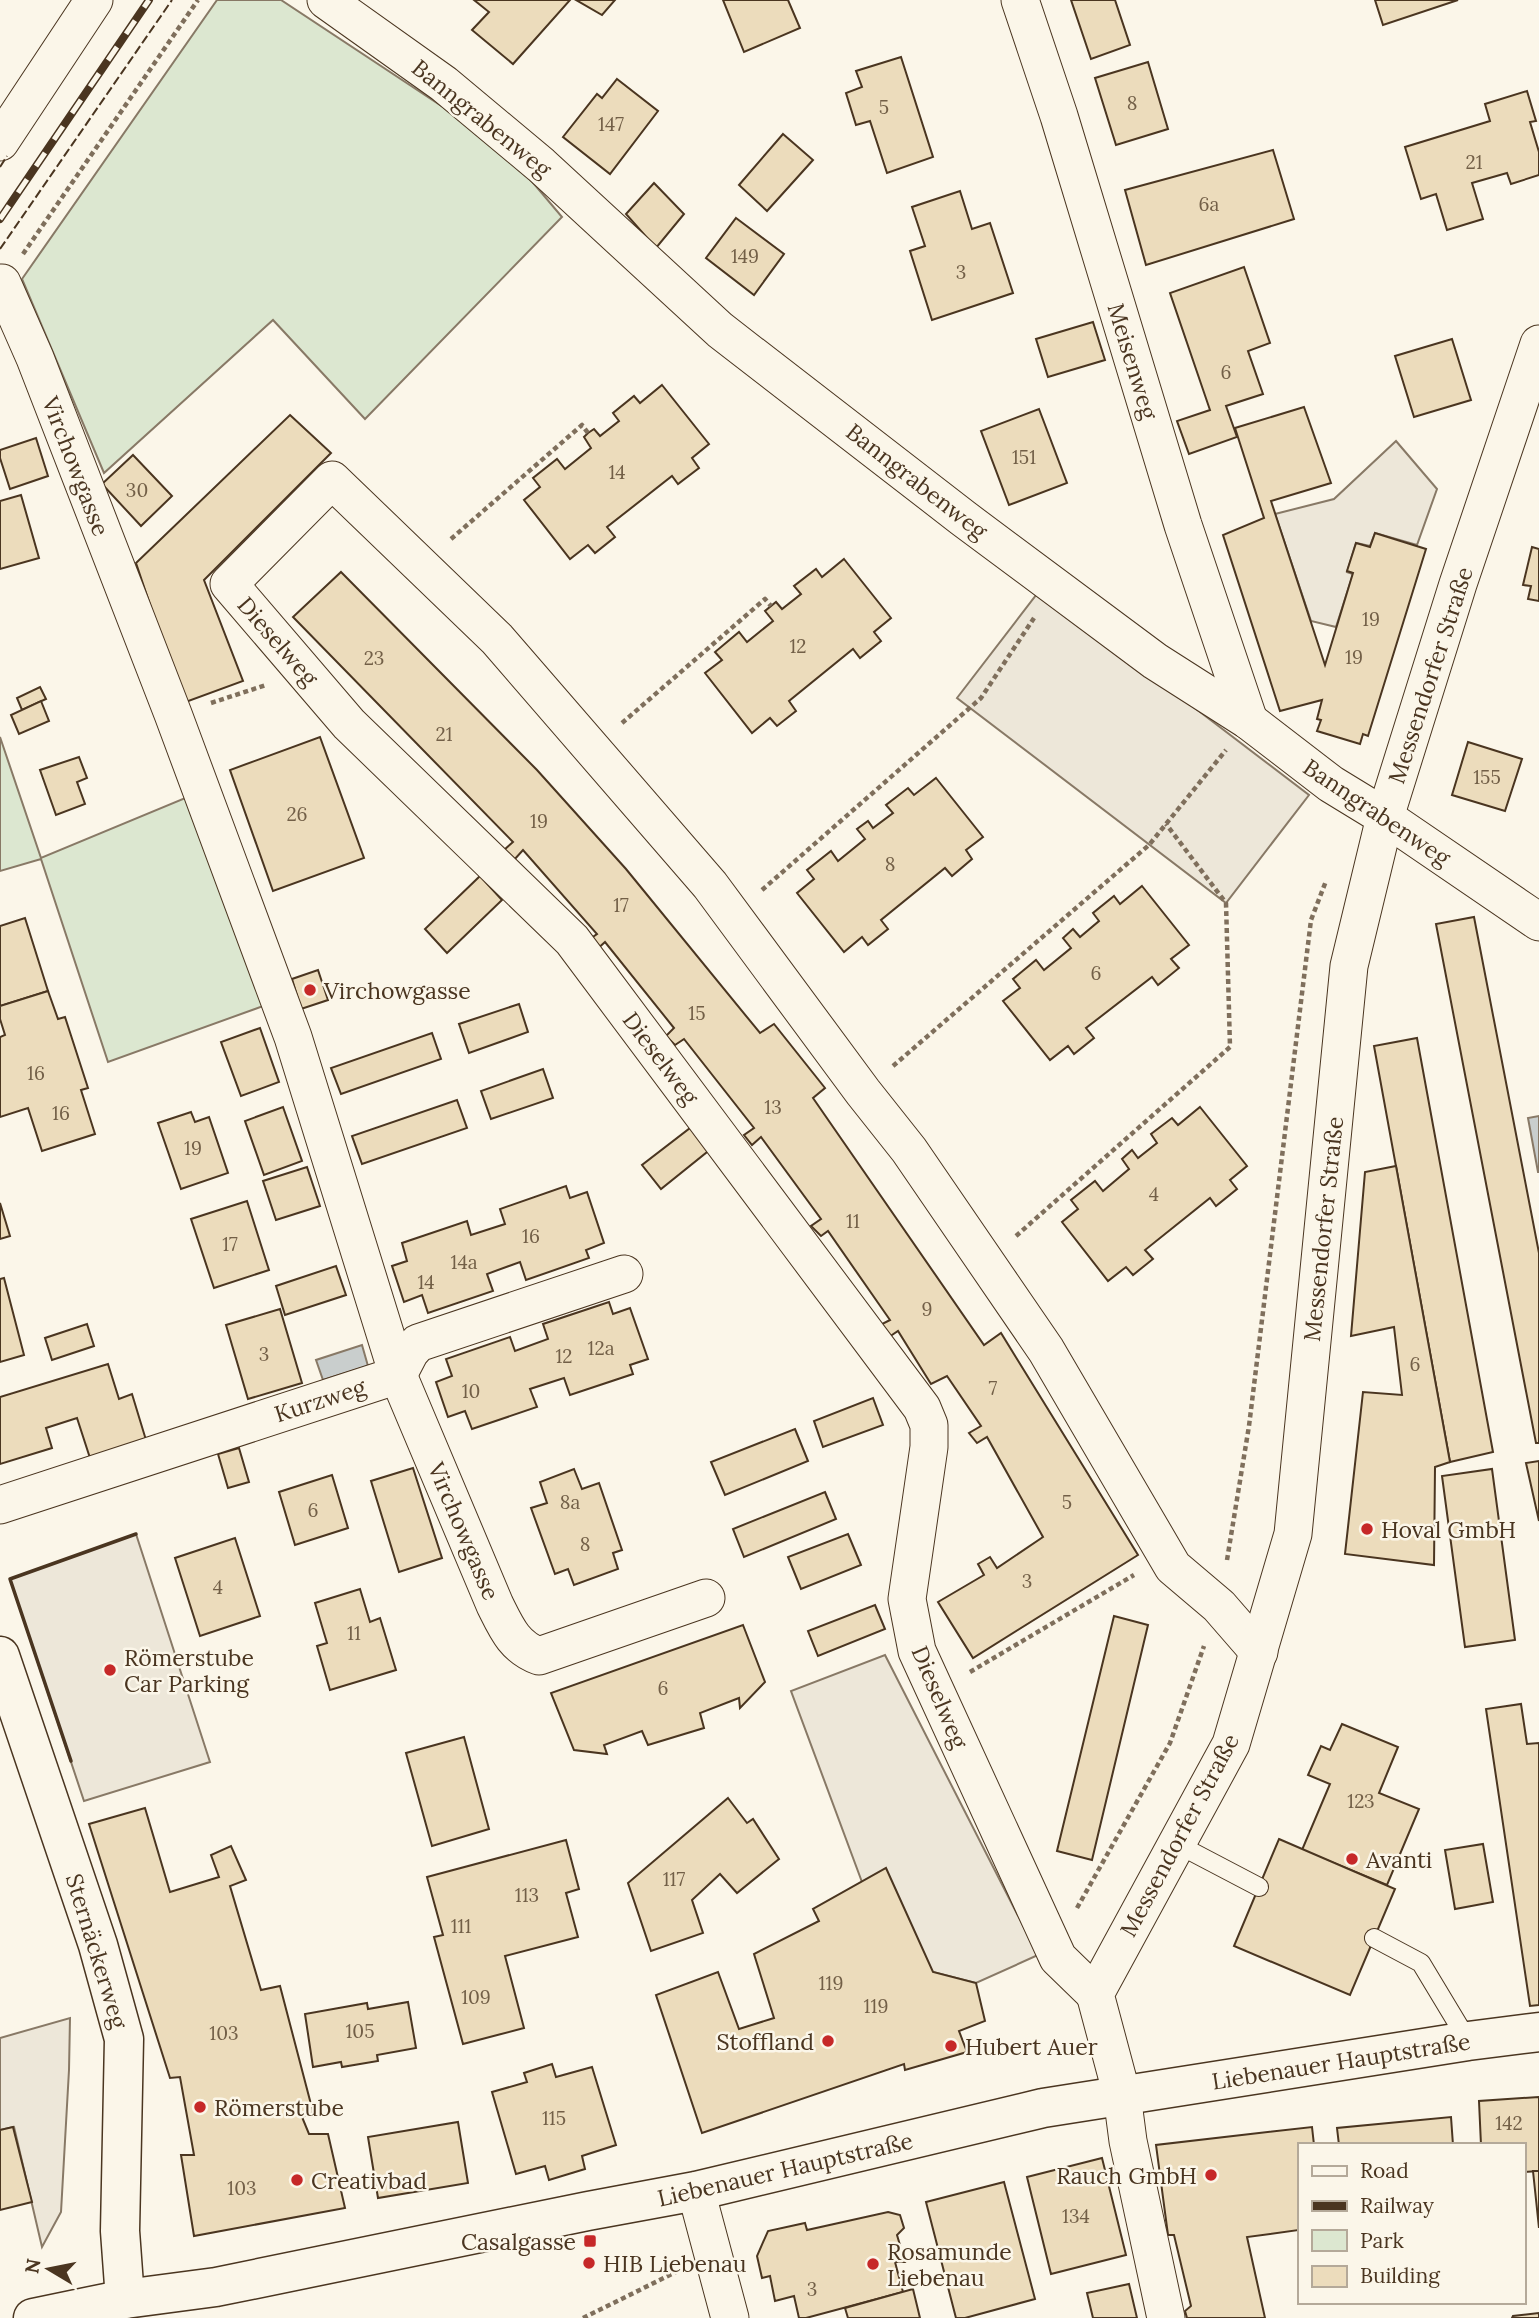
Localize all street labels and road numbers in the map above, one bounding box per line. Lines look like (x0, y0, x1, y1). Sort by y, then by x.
street label: Banngrabenweg (406, 53, 559, 184)
street label: Meisenweg (1102, 299, 1165, 424)
street label: Virchowgasse (36, 391, 116, 540)
street label: Banngrabenweg (841, 417, 994, 546)
street label: Messendorfer Straße (1381, 563, 1479, 787)
street label: Dieselweg (231, 590, 325, 692)
street label: Banngrabenweg (1298, 752, 1457, 873)
street label: Dieselweg (617, 1006, 706, 1111)
street label: Messendorfer Straße (1297, 1115, 1349, 1343)
street label: Kurzweg (271, 1371, 371, 1428)
street label: Virchowgasse (422, 1457, 506, 1604)
street label: Dieselweg (905, 1641, 975, 1754)
street label: Messendorfer Straße (1113, 1728, 1245, 1942)
street label: Sternäckerweg (60, 1870, 135, 2033)
street label: Liebenauer Hauptstraße (1210, 2026, 1472, 2096)
street label: Liebenauer Hauptstraße (654, 2125, 916, 2213)

